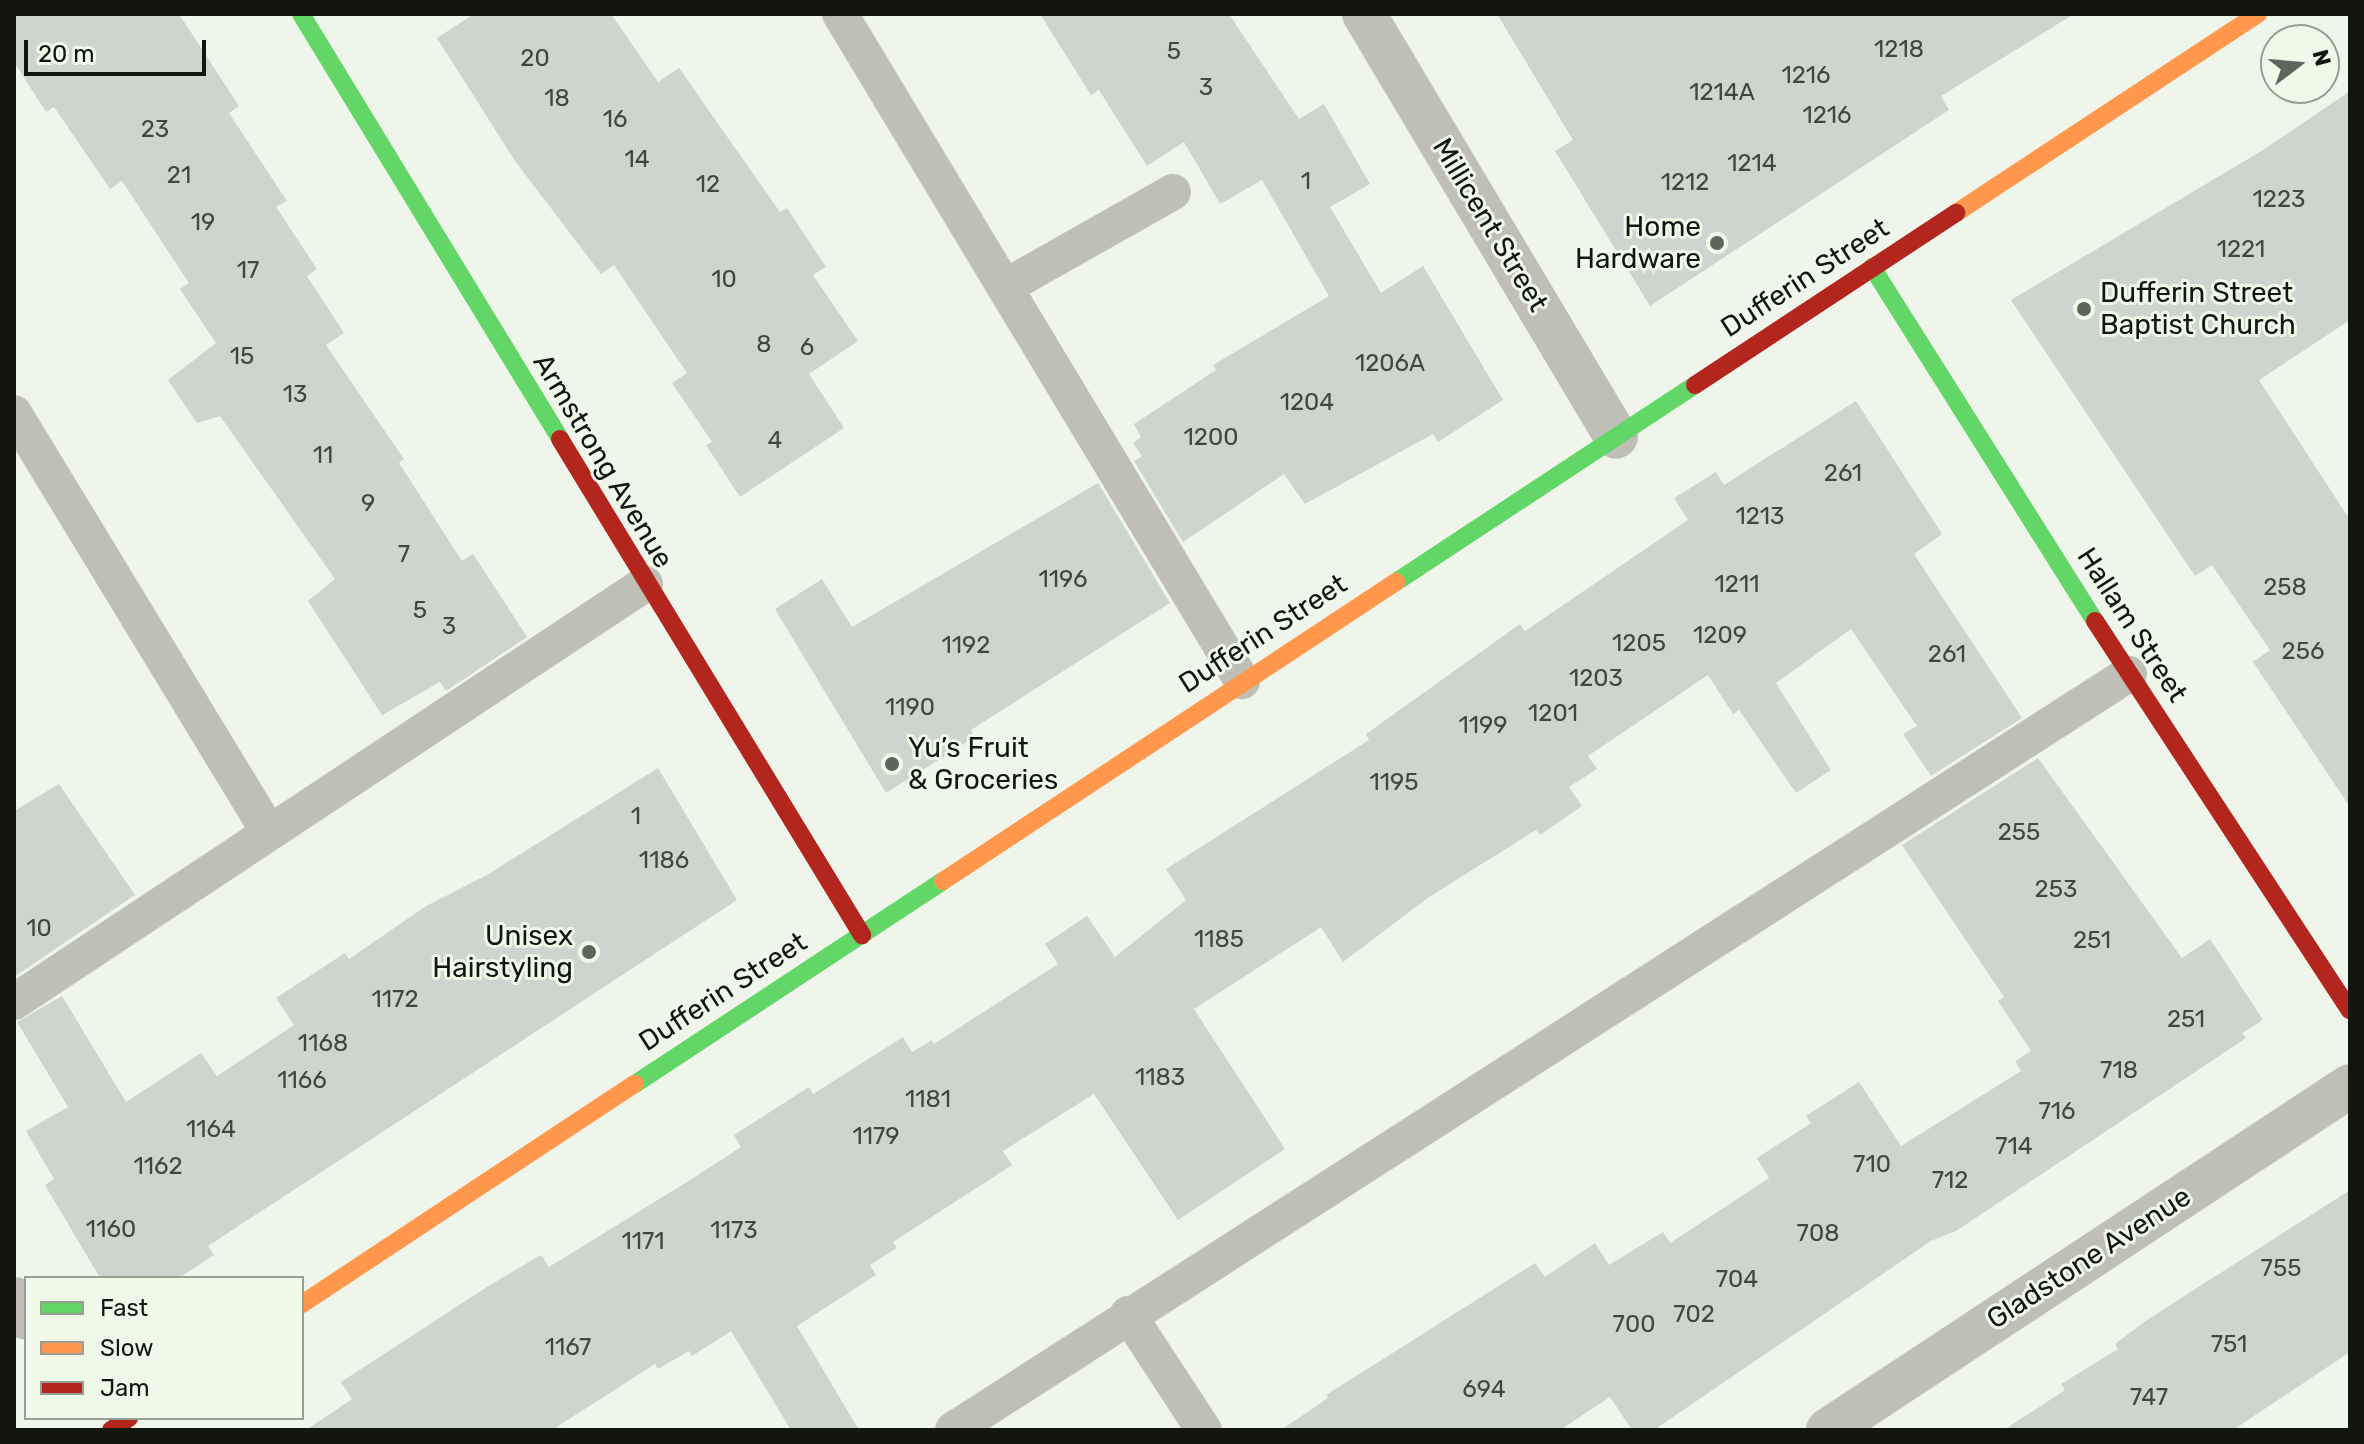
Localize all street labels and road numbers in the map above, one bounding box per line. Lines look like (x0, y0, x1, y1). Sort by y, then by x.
street label: Millicent Street (1425, 132, 1555, 318)
street label: Dufferin Street (1715, 211, 1895, 345)
street label: Armstrong Avenue (526, 348, 680, 574)
street label: Hallam Street (2070, 542, 2194, 708)
street label: Dufferin Street (1173, 567, 1353, 701)
street label: Dufferin Street (633, 925, 813, 1059)
street label: Gladstone Avenue (1981, 1179, 2197, 1337)

